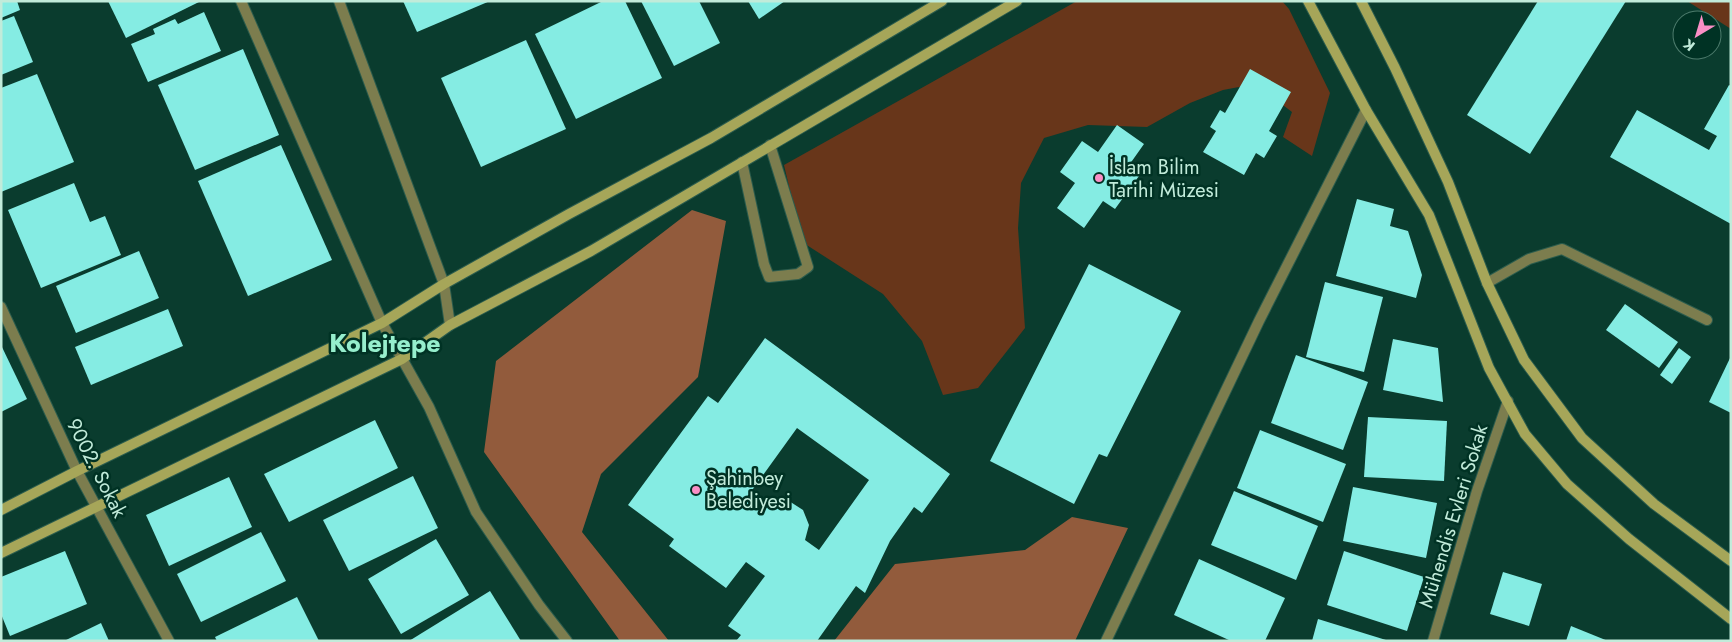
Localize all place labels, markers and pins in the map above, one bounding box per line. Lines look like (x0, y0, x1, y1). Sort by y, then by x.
place label: İslam Bilim Tarihi Müzesi (1109, 153, 1219, 205)
marker: İslam Bilim Tarihi Müzesi (1093, 172, 1105, 184)
place label: Şahinbey Belediyesi (706, 464, 791, 516)
marker: Şahinbey Belediyesi (690, 484, 702, 496)

